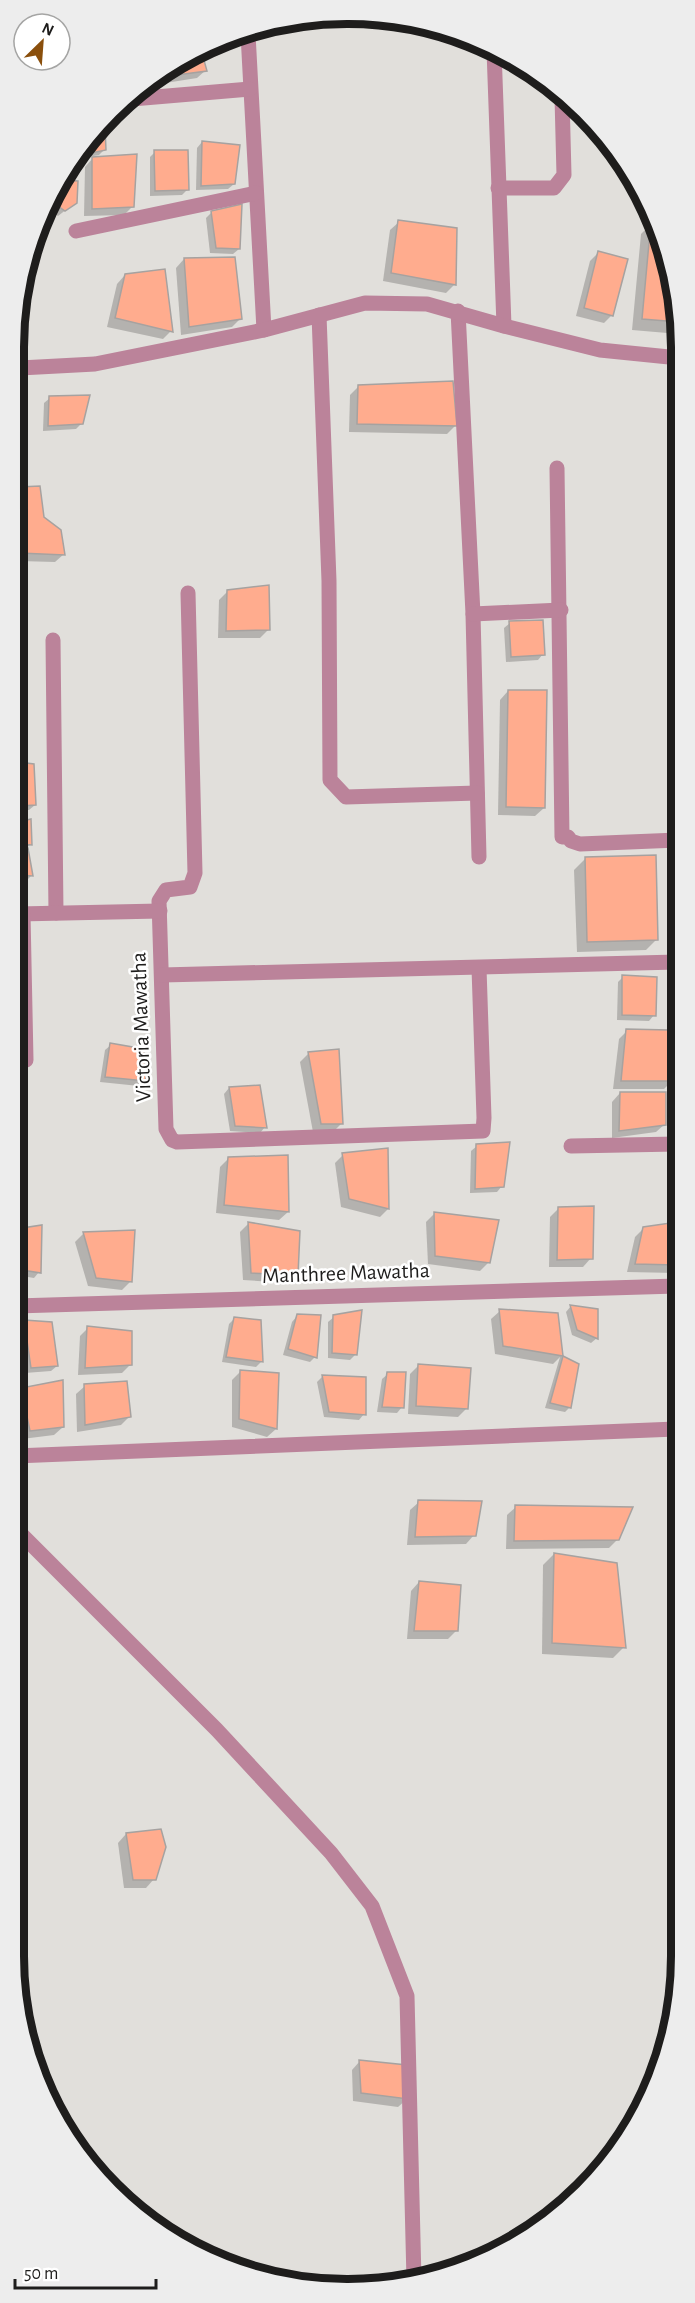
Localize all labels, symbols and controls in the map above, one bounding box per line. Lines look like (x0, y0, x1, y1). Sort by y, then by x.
north arrow (12, 12, 72, 72)
text: N (39, 20, 56, 39)
street label: Victoria Mawatha (127, 952, 155, 1102)
street label: Manthree Mawatha (262, 1259, 430, 1287)
scale bar (15, 2252, 156, 2290)
text: 50 m (24, 2265, 58, 2283)

